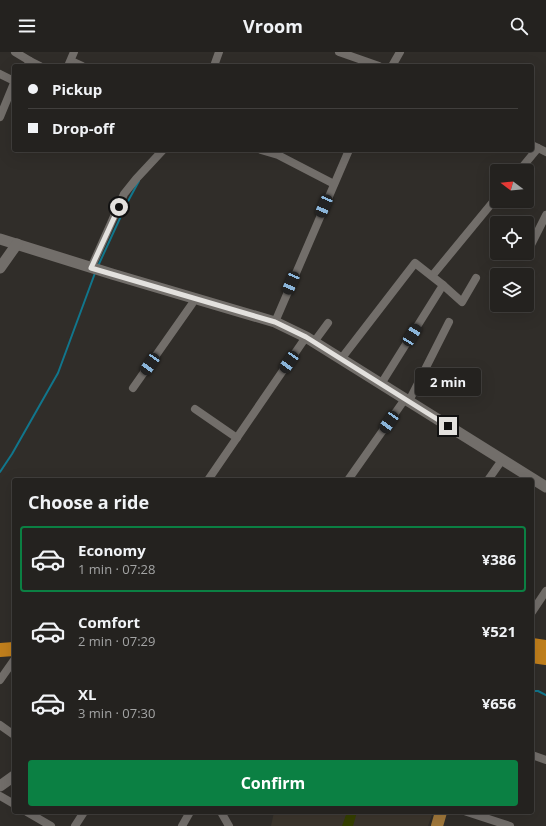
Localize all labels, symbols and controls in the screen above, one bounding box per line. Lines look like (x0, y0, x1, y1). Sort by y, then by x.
text: Vroom (243, 14, 303, 38)
icon: menu (16, 15, 38, 37)
icon: search (508, 15, 530, 37)
text: Pickup (52, 79, 102, 99)
text: Drop-off (52, 118, 114, 138)
north arrow (490, 164, 534, 208)
map controls (490, 164, 534, 312)
car (314, 193, 334, 219)
route start (110, 198, 128, 216)
button: locate (490, 216, 534, 260)
button: layers (490, 268, 534, 312)
car (281, 270, 301, 296)
car (401, 322, 423, 348)
car (277, 349, 301, 375)
car (138, 351, 162, 377)
callout: 2 min (415, 368, 481, 396)
text: 2 min (430, 373, 466, 391)
car (377, 409, 401, 435)
route end (439, 417, 457, 435)
text: Choose a ride (28, 490, 149, 514)
text: Economy (78, 540, 146, 560)
icon: car (30, 541, 66, 577)
text: ¥386 (482, 549, 516, 569)
text: 1 min · 07:28 (78, 560, 155, 578)
text: Comfort (78, 612, 140, 632)
icon: car (30, 613, 66, 649)
text: ¥521 (482, 621, 516, 641)
text: 2 min · 07:29 (78, 632, 155, 650)
text: XL (78, 684, 96, 704)
icon: car (30, 685, 66, 721)
text: ¥656 (482, 693, 516, 713)
text: 3 min · 07:30 (78, 704, 155, 722)
button: Confirm (28, 760, 518, 806)

